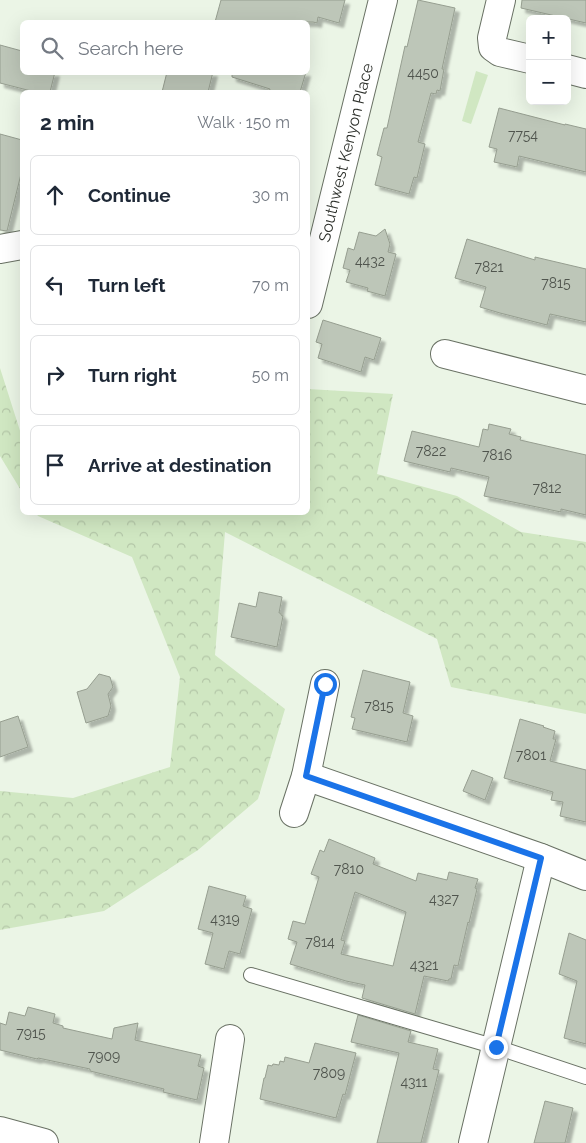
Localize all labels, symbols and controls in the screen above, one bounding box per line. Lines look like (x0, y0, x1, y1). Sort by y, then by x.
map controls (526, 15, 571, 105)
button: + (526, 15, 571, 60)
search box (20, 20, 310, 75)
icon: search (38, 34, 66, 62)
text: Search here (78, 37, 184, 59)
button: − (526, 60, 571, 105)
street label: Southwest Kenyon Place (315, 61, 377, 244)
house number: 4450 (407, 65, 439, 81)
text: 2 min (40, 110, 94, 135)
text: Walk · 150 m (197, 113, 290, 132)
house number: 7754 (508, 127, 538, 143)
icon: ahead (41, 181, 69, 209)
text: Continue (88, 184, 171, 206)
text: 30 m (252, 186, 289, 205)
house number: 4432 (355, 253, 385, 269)
house number: 7821 (474, 259, 504, 275)
icon: left (41, 271, 69, 299)
text: Turn left (88, 274, 165, 296)
house number: 7815 (541, 275, 571, 291)
text: 70 m (252, 276, 289, 295)
icon: right (41, 361, 69, 389)
text: Turn right (88, 364, 177, 386)
text: 50 m (252, 366, 289, 385)
house number: 7822 (416, 443, 446, 459)
house number: 7816 (482, 447, 512, 463)
icon: arrive (41, 451, 69, 479)
text: Arrive at destination (88, 454, 272, 476)
house number: 7812 (532, 480, 562, 496)
route start (314, 673, 337, 696)
house number: 7815 (364, 698, 394, 714)
house number: 7801 (516, 747, 546, 763)
house number: 7810 (334, 861, 364, 877)
house number: 4327 (429, 891, 459, 907)
house number: 4319 (210, 911, 240, 927)
house number: 7814 (305, 934, 335, 950)
house number: 4321 (410, 957, 438, 973)
house number: 7915 (16, 1025, 46, 1041)
route end (485, 1036, 508, 1059)
house number: 7909 (88, 1048, 120, 1064)
house number: 7809 (313, 1065, 345, 1081)
house number: 4311 (400, 1074, 428, 1090)

